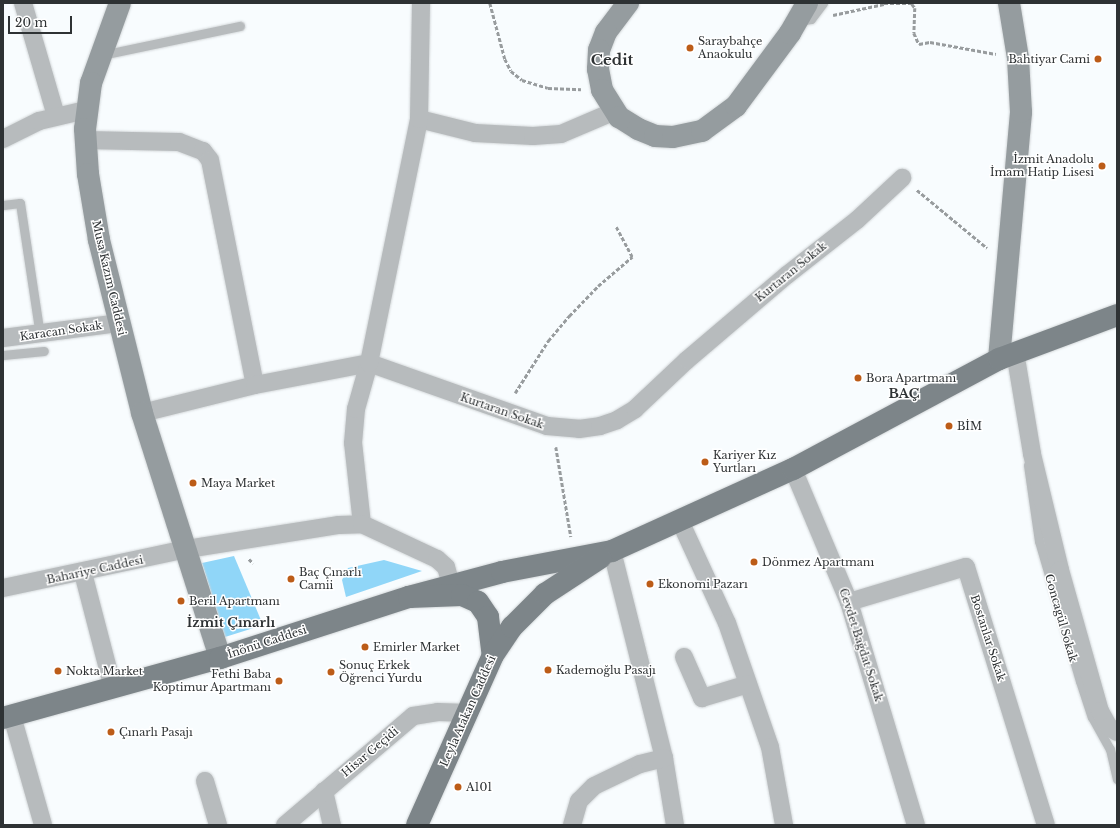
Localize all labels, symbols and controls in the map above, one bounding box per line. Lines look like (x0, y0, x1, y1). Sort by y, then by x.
scale bar (10, 8, 74, 34)
text: 20 m (15, 15, 47, 30)
place label: Saraybahçe Anaokulu (698, 35, 762, 61)
marker: Saraybahçe Anaokulu (685, 43, 695, 53)
district label: Cedit (591, 51, 633, 69)
place label: Bahtiyar Cami (1008, 52, 1090, 66)
marker: Bahtiyar Cami (1093, 54, 1103, 64)
place label: İzmit Anadolu İmam Hatip Lisesi (990, 153, 1094, 179)
marker: İzmit Anadolu İmam Hatip Lisesi (1097, 161, 1107, 171)
street label: Musa Kazım Caddesi (89, 219, 129, 337)
street label: Kurtaran Sokak (753, 239, 829, 305)
street label: Karacan Sokak (19, 319, 103, 343)
place label: Bora Apartmanı (866, 371, 957, 385)
marker: Bora Apartmanı (853, 373, 863, 383)
district label: BAÇ (888, 386, 920, 402)
street label: Kurtaran Sokak (459, 391, 545, 431)
place label: BİM (957, 419, 982, 433)
marker: BİM (944, 421, 954, 431)
place label: Kariyer Kız Yurtları (713, 449, 777, 475)
marker: Kariyer Kız Yurtları (700, 457, 710, 467)
place label: Maya Market (201, 476, 275, 490)
marker: Maya Market (188, 478, 198, 488)
street label: Bahariye Caddesi (46, 553, 144, 587)
place label: Dönmez Apartmanı (762, 555, 875, 569)
marker: Dönmez Apartmanı (749, 557, 759, 567)
place label: Baç Çınarlı Camii (299, 566, 361, 592)
street label: Goncagül Sokak (1042, 572, 1080, 664)
marker: Baç Çınarlı Camii (286, 574, 296, 584)
place label: Ekonomi Pazarı (658, 577, 748, 591)
marker: Ekonomi Pazarı (645, 579, 655, 589)
street label: Cevdet Bağdat Sokak (836, 587, 886, 703)
street label: Bostanlar Sokak (968, 593, 1008, 683)
place label: Beril Apartmanı (189, 594, 280, 608)
marker: Beril Apartmanı (176, 596, 186, 606)
district label: İzmit Çınarlı (187, 615, 275, 631)
street label: İnönü Caddesi (226, 623, 308, 661)
place label: Emirler Market (373, 640, 460, 654)
marker: Emirler Market (360, 642, 370, 652)
street label: Leyla Atakan Caddesi (437, 653, 499, 769)
place label: Sonuç Erkek Öğrenci Yurdu (339, 659, 422, 685)
place label: Kademoğlu Pasajı (556, 663, 656, 677)
place label: Nokta Market (66, 664, 143, 678)
marker: Kademoğlu Pasajı (543, 665, 553, 675)
marker: Nokta Market (53, 666, 63, 676)
marker: Sonuç Erkek Öğrenci Yurdu (326, 667, 336, 677)
place label: Fethi Baba Koptimur Apartmanı (152, 668, 271, 694)
marker: Fethi Baba Koptimur Apartmanı (274, 676, 284, 686)
street label: Hisar Geçidi (339, 724, 401, 780)
place label: Çınarlı Pasajı (119, 725, 193, 739)
marker: Çınarlı Pasajı (106, 727, 116, 737)
place label: A101 (466, 780, 492, 794)
marker: A101 (453, 782, 463, 792)

